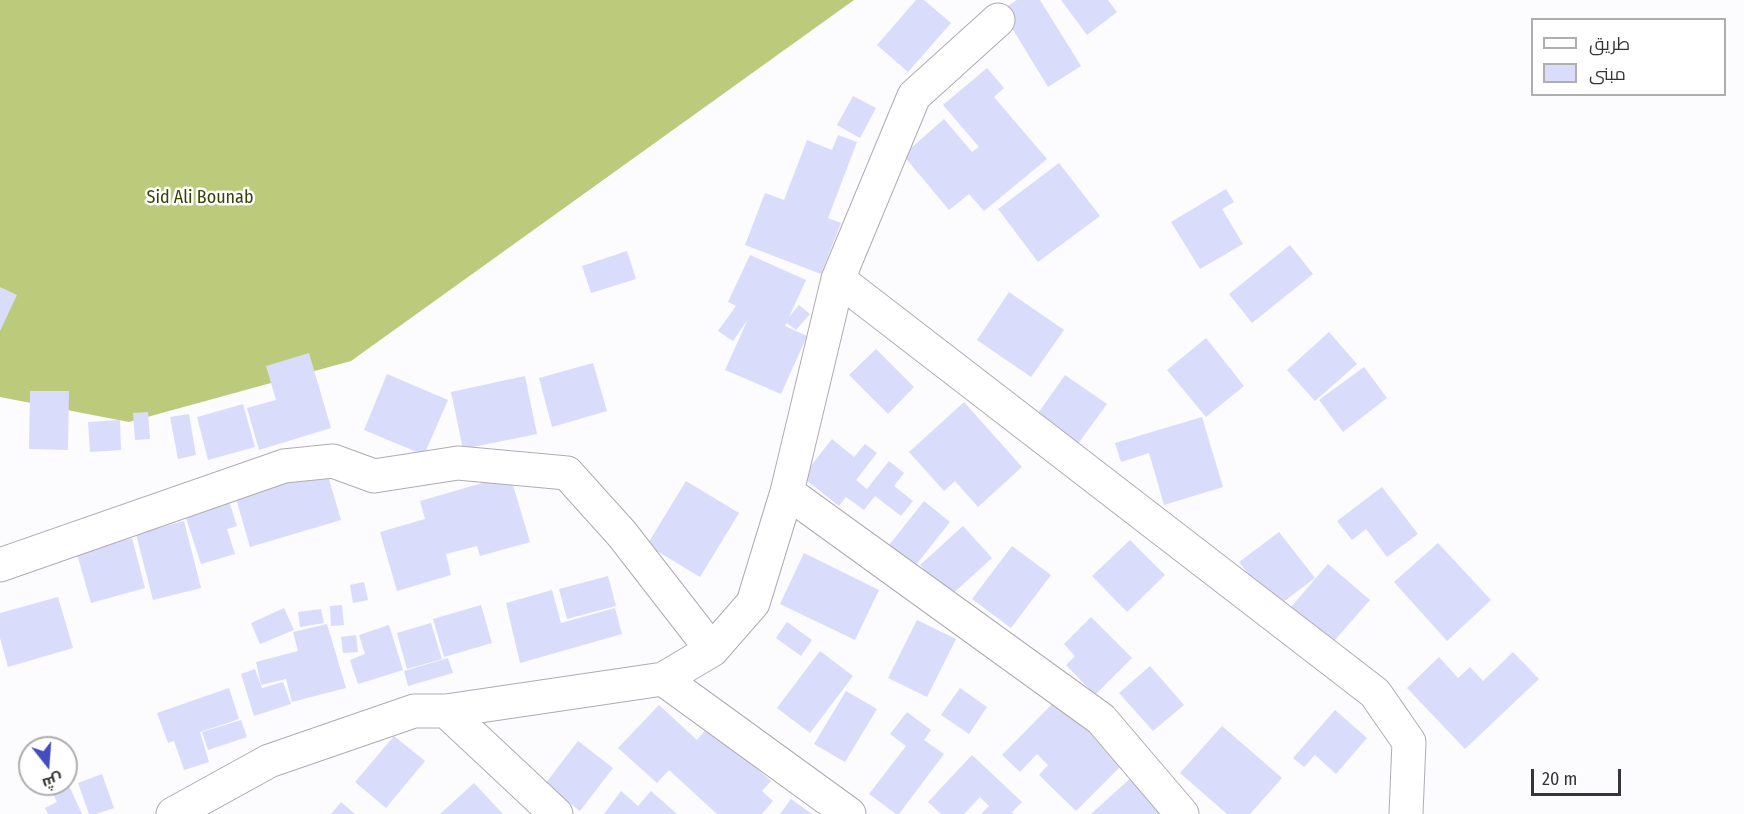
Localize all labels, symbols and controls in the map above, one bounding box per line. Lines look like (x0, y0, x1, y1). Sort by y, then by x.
legend (1531, 18, 1726, 96)
text: طريق (1589, 33, 1630, 55)
text: مبنى (1589, 63, 1626, 85)
park label: Sid Ali Bounab (147, 187, 253, 209)
north arrow (18, 736, 78, 796)
scale bar (1534, 757, 1624, 795)
text: 20 m (1542, 768, 1577, 790)
text: ش (40, 770, 65, 794)

